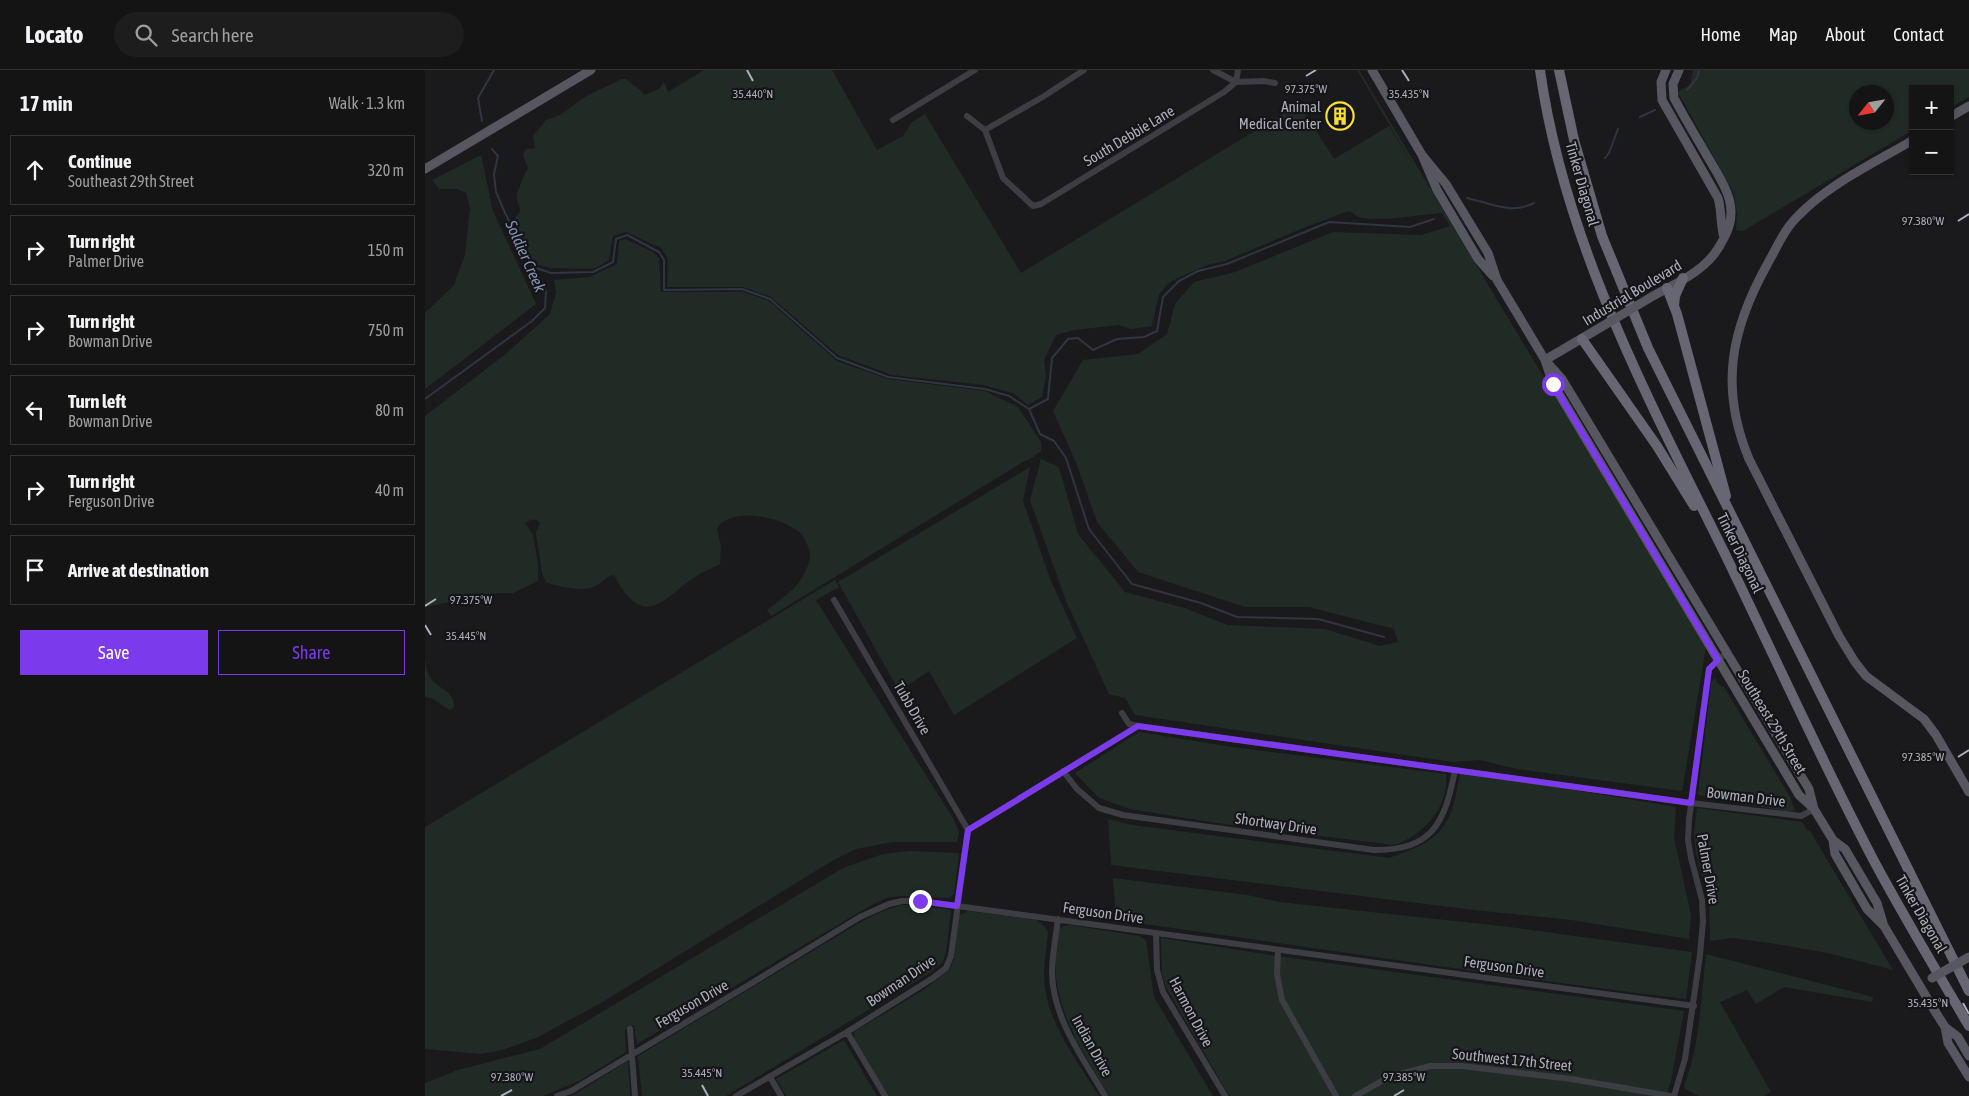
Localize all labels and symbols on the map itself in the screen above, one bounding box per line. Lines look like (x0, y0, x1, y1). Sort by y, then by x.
text: 97.375°W (1285, 82, 1327, 96)
north arrow (1849, 85, 1894, 130)
text: 35.440°N (733, 87, 773, 101)
text: 35.435°N (1389, 87, 1429, 101)
place label: Animal Medical Center (1239, 98, 1322, 132)
building icon: Animal Medical Center (1325, 101, 1355, 131)
street label: South Debbie Lane (1080, 102, 1177, 169)
street label: Tinker Diagonal (1562, 140, 1603, 228)
text: 97.380°W (1902, 214, 1944, 228)
water label: Soldier Creek (502, 217, 550, 295)
street label: Industrial Boulevard (1579, 256, 1684, 329)
route start (1542, 373, 1565, 396)
street label: Tinker Diagonal (1714, 510, 1767, 596)
text: 97.375°W (450, 593, 492, 607)
text: 35.445°N (446, 629, 486, 643)
street label: Southeast 29th Street (1735, 667, 1810, 777)
street label: Tubb Drive (890, 678, 935, 737)
text: 97.385°W (1902, 750, 1944, 764)
street label: Bowman Drive (1706, 783, 1787, 810)
street label: Shortway Drive (1234, 809, 1318, 838)
street label: Palmer Drive (1694, 832, 1723, 906)
street label: Tinker Diagonal (1892, 872, 1951, 956)
route end (909, 890, 932, 913)
street label: Ferguson Drive (1062, 898, 1145, 927)
street label: Bowman Drive (863, 951, 938, 1010)
street label: Ferguson Drive (1463, 952, 1546, 981)
street label: Harmon Drive (1166, 974, 1217, 1050)
street label: Ferguson Drive (652, 976, 731, 1031)
text: 35.435°N (1908, 996, 1948, 1010)
street label: Indian Drive (1069, 1012, 1116, 1079)
street label: Southwest 17th Street (1451, 1045, 1573, 1074)
text: 35.445°N (682, 1066, 722, 1080)
text: 97.380°W (491, 1070, 533, 1084)
text: 97.385°W (1383, 1070, 1425, 1084)

